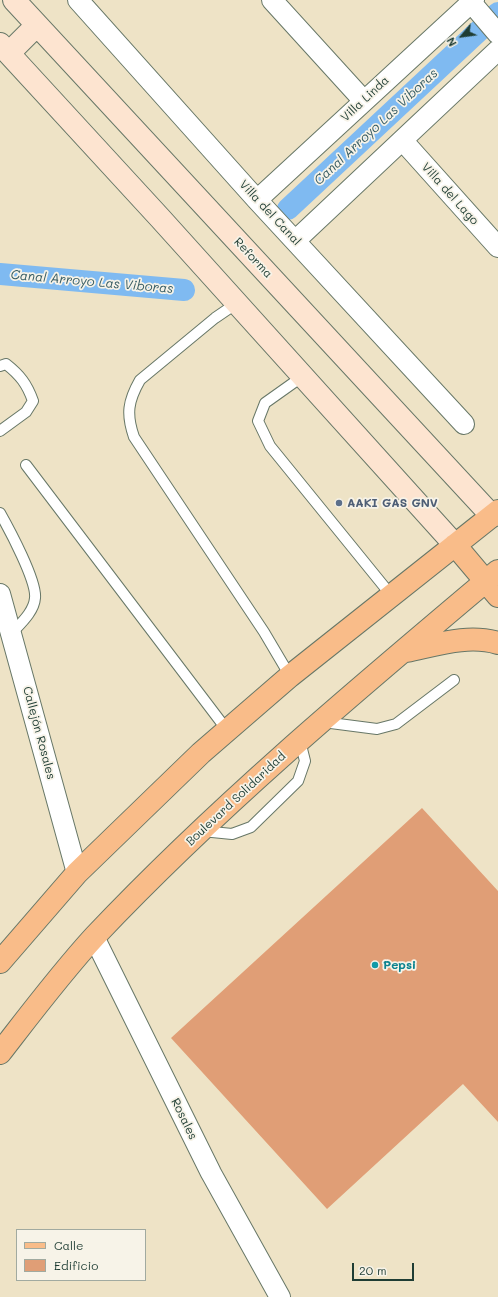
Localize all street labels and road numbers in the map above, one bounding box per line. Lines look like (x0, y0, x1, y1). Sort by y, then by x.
street label: Villa Linda (338, 73, 392, 125)
street label: Villa del Lago (418, 160, 482, 228)
street label: Villa del Canal (236, 177, 304, 249)
street label: Reforma (231, 235, 275, 281)
street label: Callejón Rosales (20, 685, 58, 781)
street label: Boulevard Solidaridad (183, 749, 289, 849)
street label: Rosales (168, 1096, 200, 1142)

